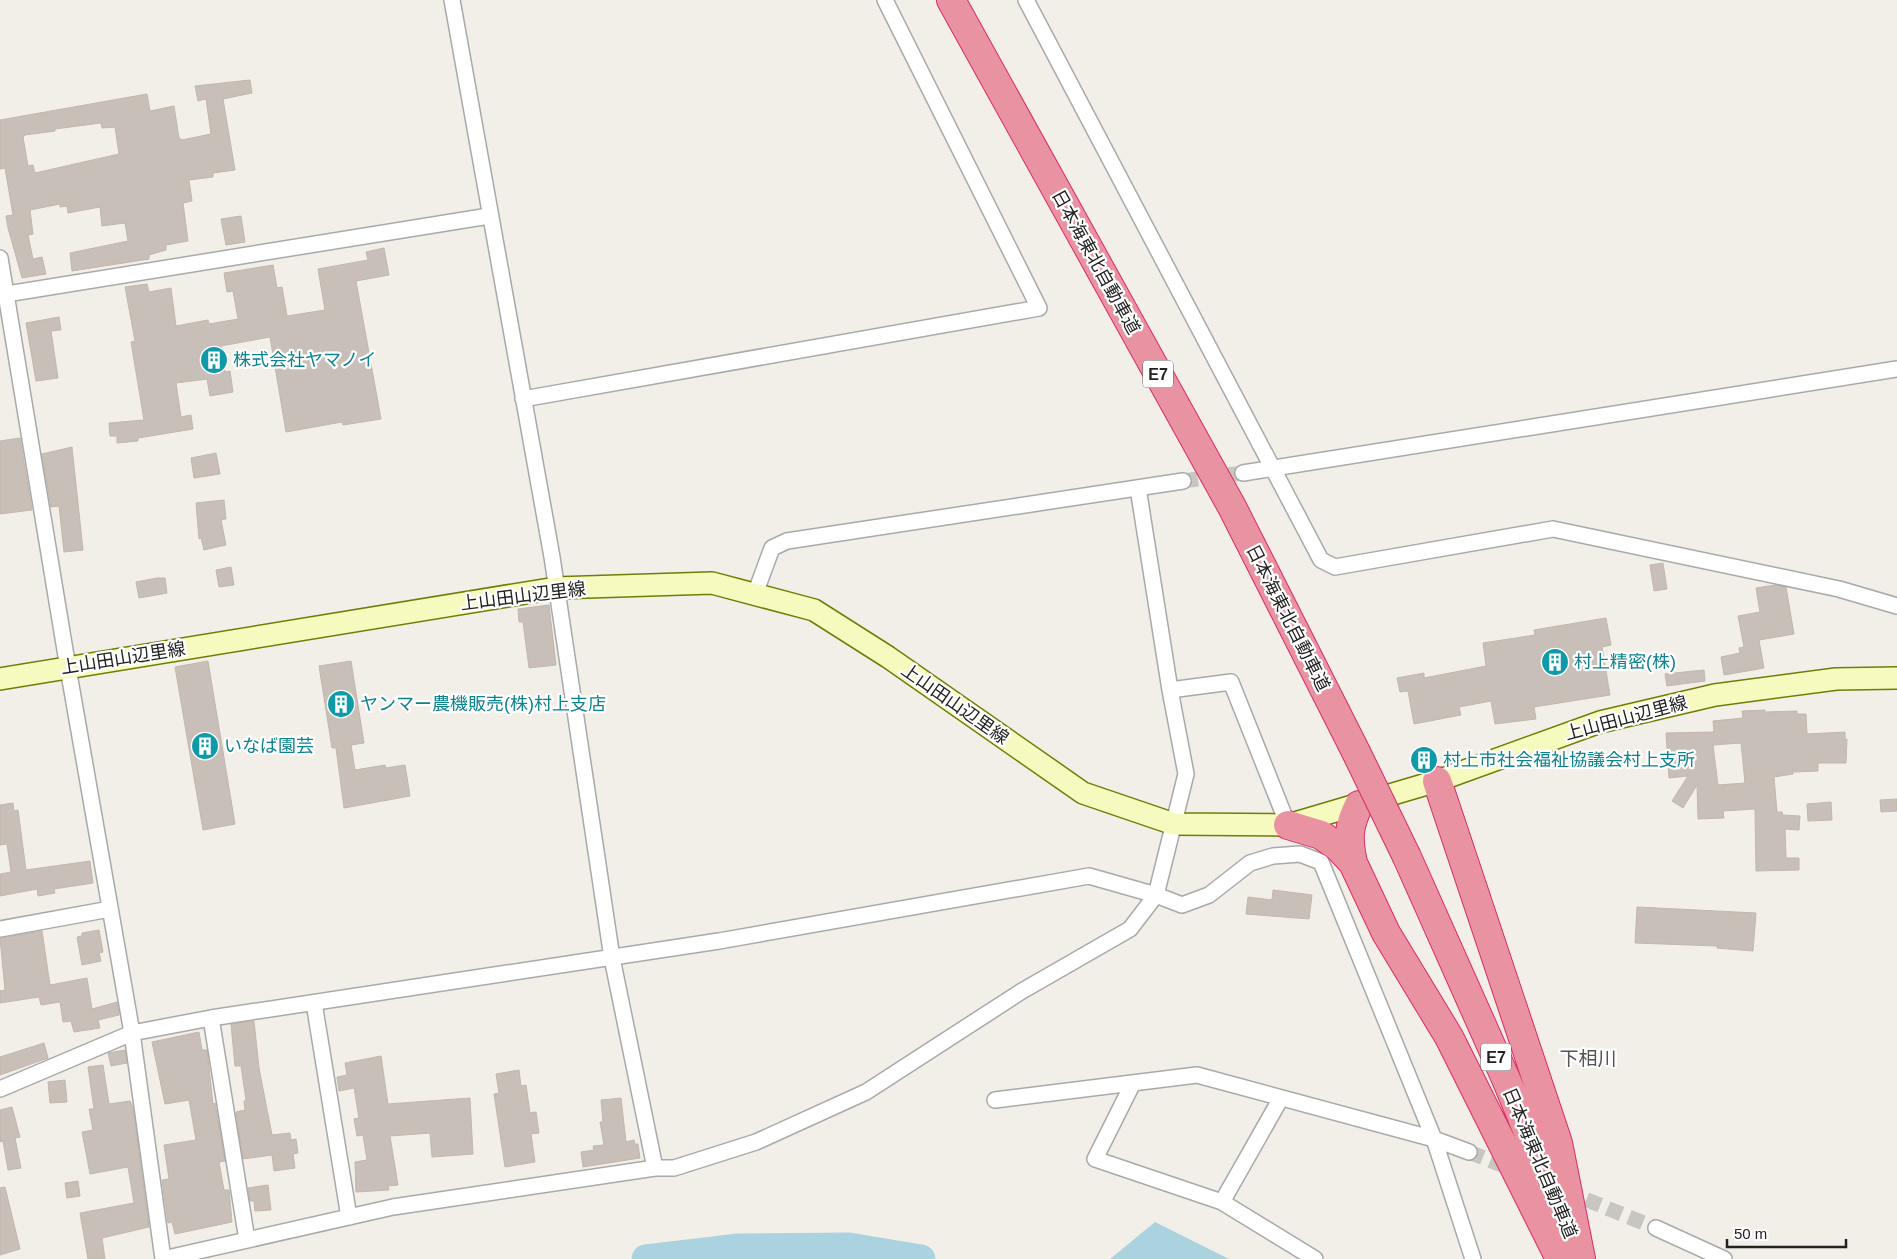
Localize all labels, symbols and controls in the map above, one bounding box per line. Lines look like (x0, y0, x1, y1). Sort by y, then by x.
street label: 日本海東北自動車道 (1048, 186, 1144, 338)
building icon: 株式会社ヤマノイ (199, 345, 229, 375)
place label: 株式会社ヤマノイ (233, 350, 376, 370)
road number: E7 (1143, 360, 1173, 388)
street label: 日本海東北自動車道 (1242, 541, 1334, 695)
street label: 上山田山辺里線 (459, 578, 587, 614)
street label: 上山田山辺里線 (59, 638, 187, 678)
building icon: 村上精密(株) (1540, 647, 1570, 677)
place label: 村上精密(株) (1574, 652, 1676, 672)
street label: 上山田山辺里線 (898, 660, 1012, 748)
building icon: ヤンマー農機販売(株)村上支店 (326, 689, 356, 719)
street label: 上山田山辺里線 (1563, 692, 1689, 744)
place label: ヤンマー農機販売(株)村上支店 (360, 694, 606, 714)
building icon: いなば園芸 (190, 731, 220, 761)
place label: いなば園芸 (224, 736, 314, 756)
building icon: 村上市社会福祉協議会村上支所 (1409, 745, 1439, 775)
place label: 村上市社会福祉協議会村上支所 (1443, 750, 1695, 770)
road number: E7 (1481, 1044, 1511, 1070)
district label: 下相川 (1559, 1048, 1617, 1069)
street label: 日本海東北自動車道 (1499, 1085, 1581, 1241)
scale bar (1727, 1216, 1846, 1248)
text: 50 m (1734, 1225, 1767, 1242)

